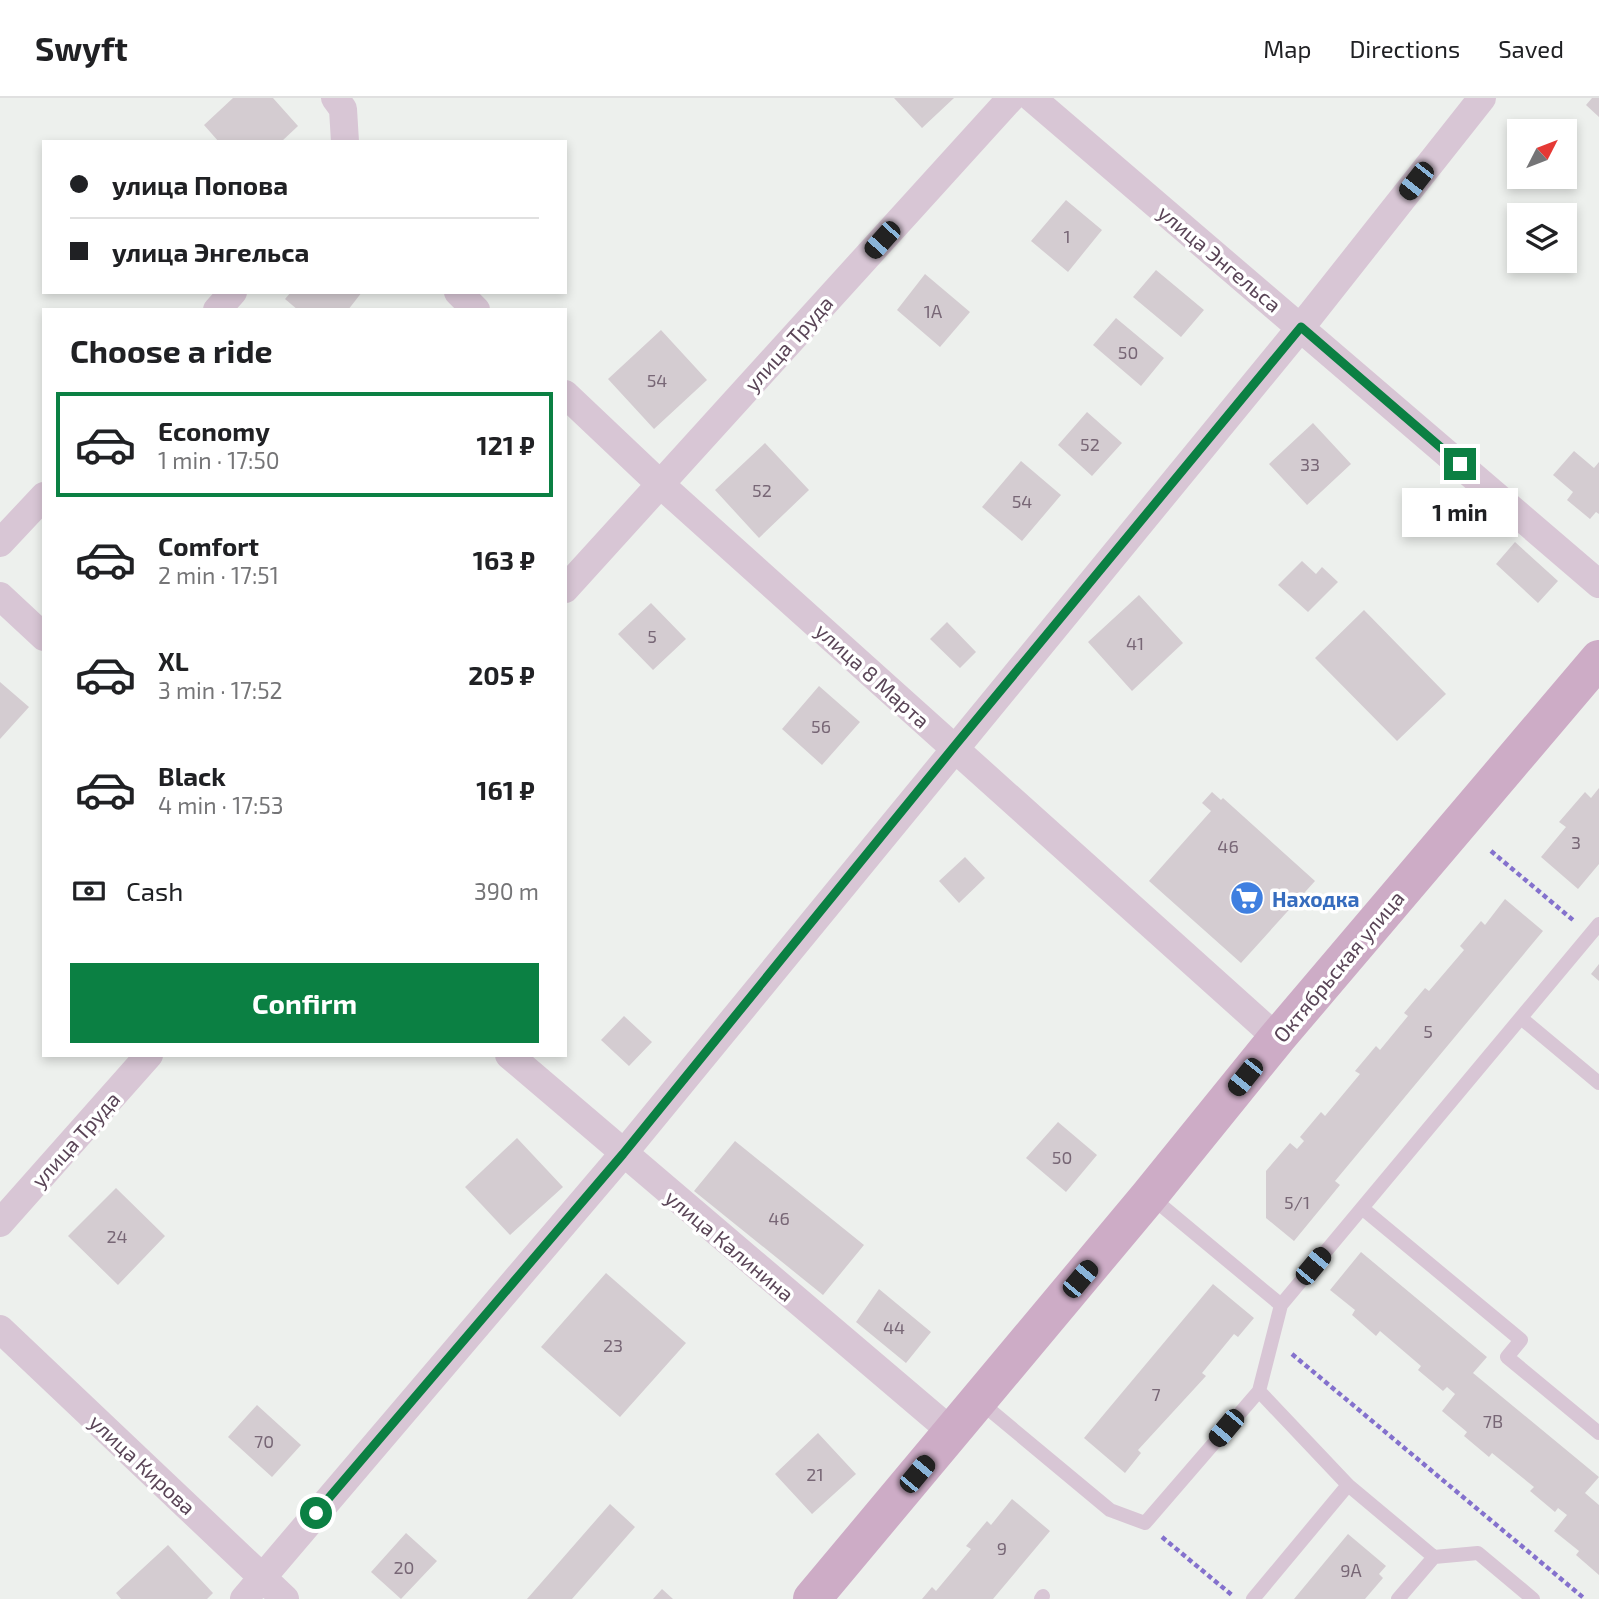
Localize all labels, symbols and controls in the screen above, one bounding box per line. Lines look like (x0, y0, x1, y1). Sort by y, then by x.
text: Swyft (35, 28, 128, 68)
text: Map (1263, 34, 1311, 63)
text: Directions (1349, 34, 1460, 63)
text: Saved (1498, 34, 1564, 63)
north arrow (1507, 119, 1577, 189)
map controls (1507, 119, 1577, 273)
car (1395, 158, 1438, 204)
text: улица Попова (112, 169, 288, 200)
street label: улица Энгельса (1153, 199, 1287, 318)
button: layers (1507, 203, 1577, 273)
car (861, 217, 904, 263)
house number: 1 (1063, 225, 1071, 247)
text: улица Энгельса (112, 236, 309, 267)
street label: улица Труда (739, 290, 838, 397)
house number: 1А (924, 300, 943, 322)
text: Choose a ride (70, 331, 273, 369)
house number: 50 (1118, 341, 1138, 363)
house number: 54 (647, 369, 667, 391)
icon: car (74, 413, 137, 476)
text: Economy (158, 415, 270, 446)
text: 121 ₽ (476, 429, 535, 460)
house number: 52 (1080, 433, 1100, 455)
text: 1 min · 17:50 (158, 446, 280, 474)
route end (1444, 448, 1476, 480)
house number: 33 (1300, 453, 1320, 475)
house number: 52 (752, 479, 772, 501)
callout: 1 min (1402, 488, 1518, 538)
house number: 54 (1012, 490, 1032, 512)
text: 1 min (1432, 498, 1488, 526)
icon: car (74, 528, 137, 591)
text: Comfort (158, 530, 259, 561)
text: 163 ₽ (473, 544, 535, 575)
text: 2 min · 17:51 (158, 561, 279, 589)
street label: улица 8 Марта (810, 617, 935, 734)
house number: 5 (647, 625, 657, 647)
house number: 41 (1126, 632, 1144, 654)
icon: car (74, 643, 137, 706)
text: XL (158, 645, 189, 676)
text: 205 ₽ (468, 659, 535, 690)
text: 3 min · 17:52 (158, 676, 282, 704)
house number: 56 (811, 715, 831, 737)
icon: car (74, 758, 137, 821)
text: Black (158, 760, 226, 791)
text: 161 ₽ (476, 774, 535, 805)
text: 4 min · 17:53 (158, 791, 284, 819)
house number: 3 (1571, 831, 1581, 853)
house number: 46 (1217, 835, 1239, 857)
icon: cash (70, 872, 108, 910)
text: Cash (126, 875, 183, 906)
text: 390 m (474, 877, 539, 905)
supermarket icon: Находка (1228, 879, 1266, 917)
street label: Октябрьская улица (1267, 885, 1409, 1047)
place label: Находка (1272, 886, 1360, 911)
button: Confirm (70, 963, 539, 1043)
house number: 5 (1423, 1020, 1433, 1042)
car (1224, 1054, 1267, 1100)
street label: улица Труда (26, 1086, 125, 1193)
house number: 50 (1052, 1146, 1072, 1168)
street label: улица Калинина (660, 1184, 799, 1307)
house number: 5/1 (1284, 1191, 1310, 1213)
house number: 46 (768, 1207, 790, 1229)
house number: 24 (106, 1225, 128, 1247)
car (1292, 1243, 1335, 1289)
car (1059, 1256, 1102, 1302)
house number: 44 (883, 1316, 905, 1338)
house number: 23 (603, 1334, 623, 1356)
house number: 7 (1151, 1383, 1161, 1405)
car (1205, 1405, 1248, 1451)
street label: улица Кирова (84, 1409, 201, 1520)
house number: 7В (1483, 1410, 1503, 1432)
house number: 70 (254, 1430, 274, 1452)
car (896, 1451, 939, 1497)
house number: 21 (806, 1463, 824, 1485)
route start (300, 1497, 332, 1529)
house number: 9 (997, 1537, 1007, 1559)
house number: 20 (394, 1556, 414, 1578)
house number: 9А (1340, 1559, 1363, 1581)

